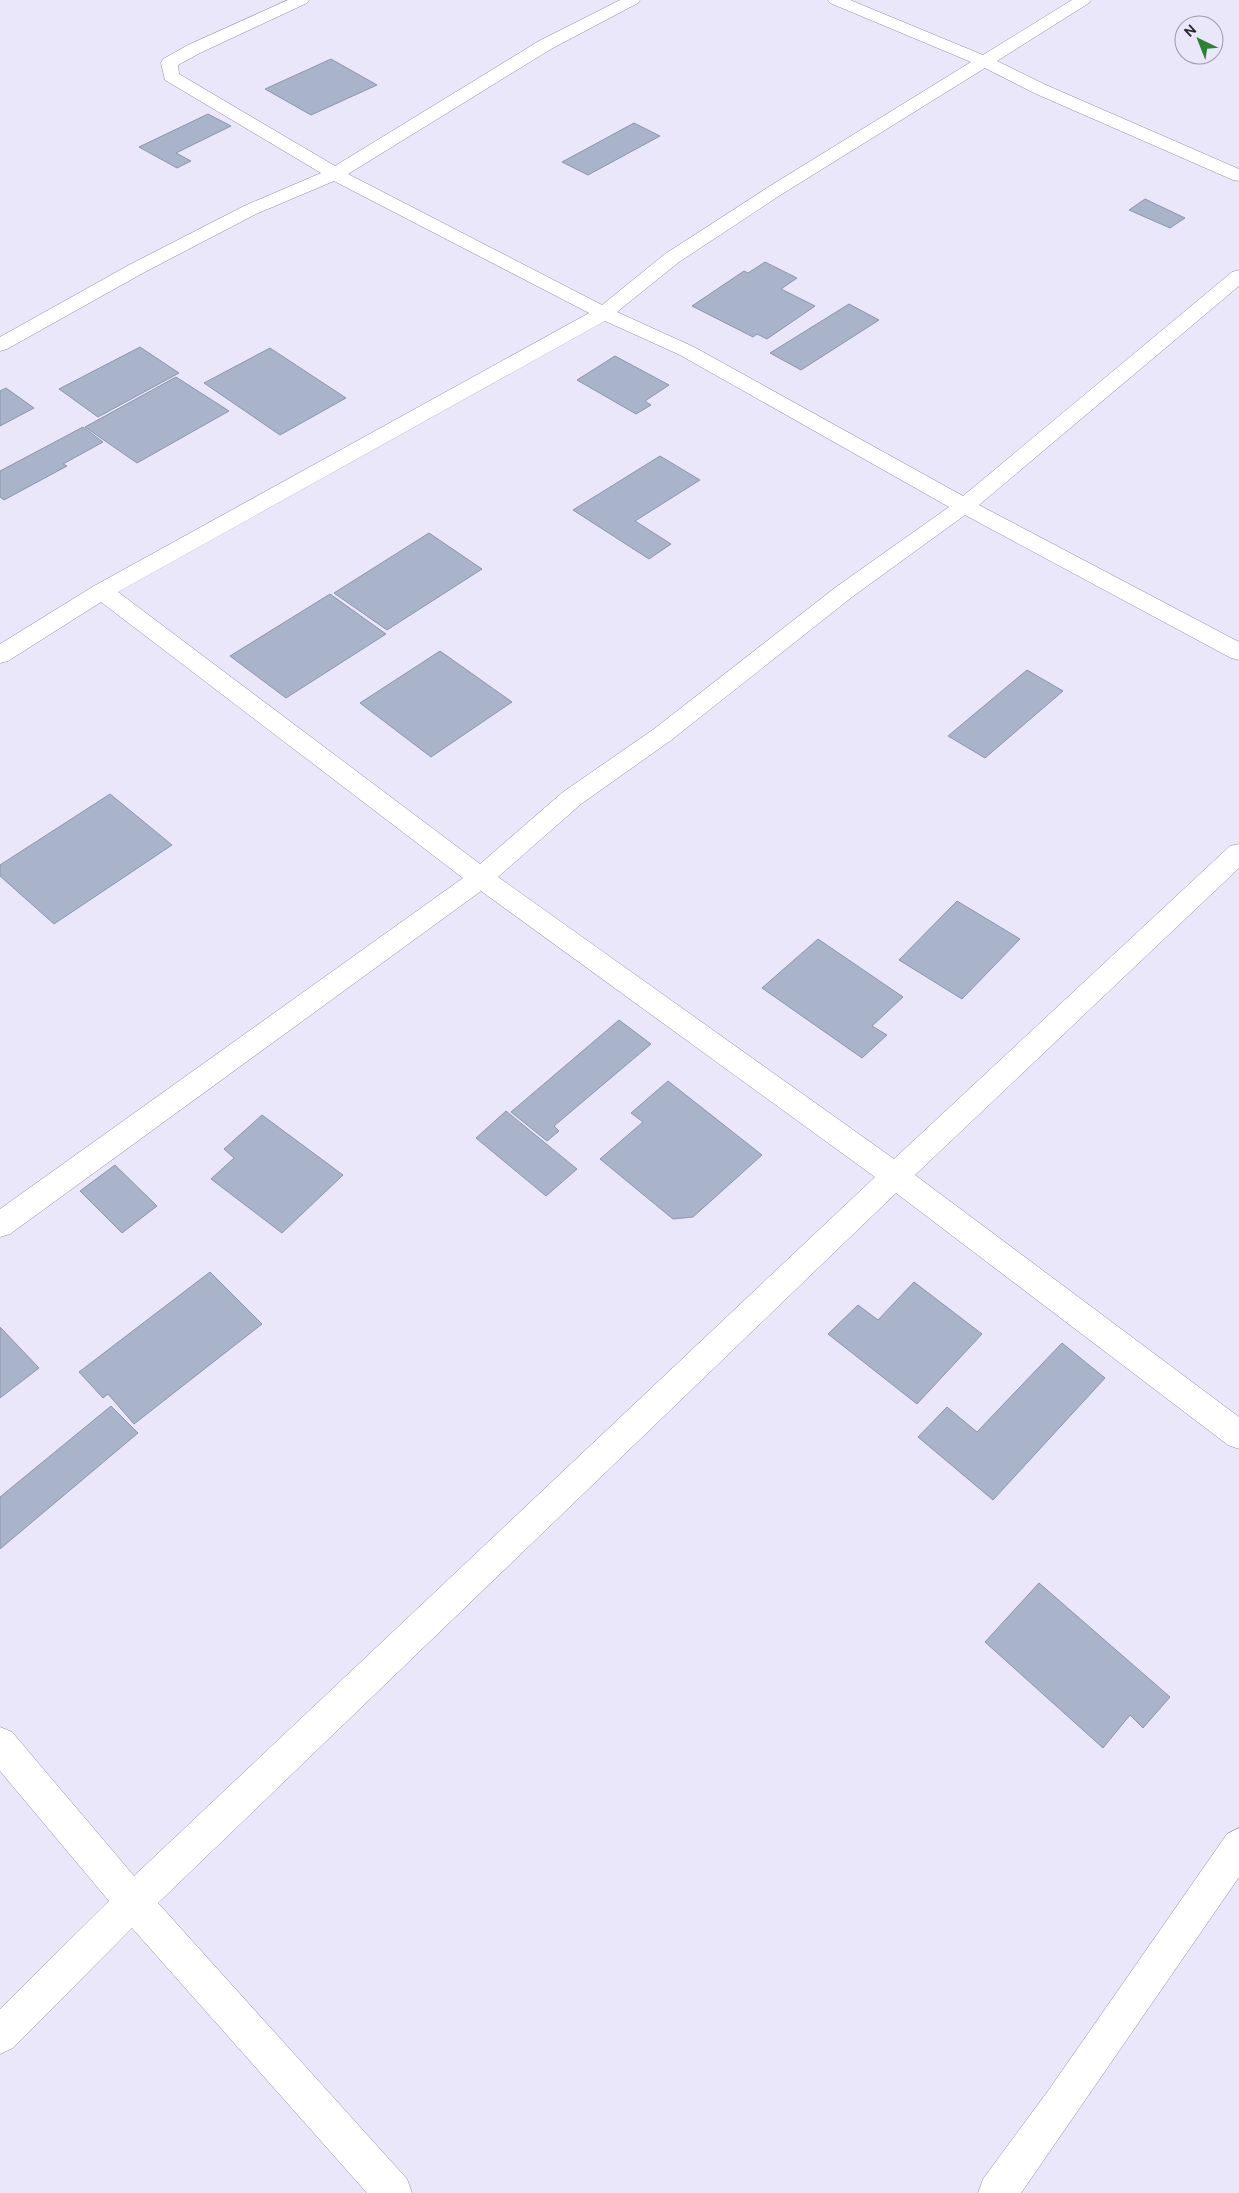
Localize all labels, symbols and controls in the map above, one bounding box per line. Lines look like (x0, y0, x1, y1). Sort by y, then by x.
north arrow (1174, 15, 1224, 65)
text: N (1180, 20, 1200, 41)

